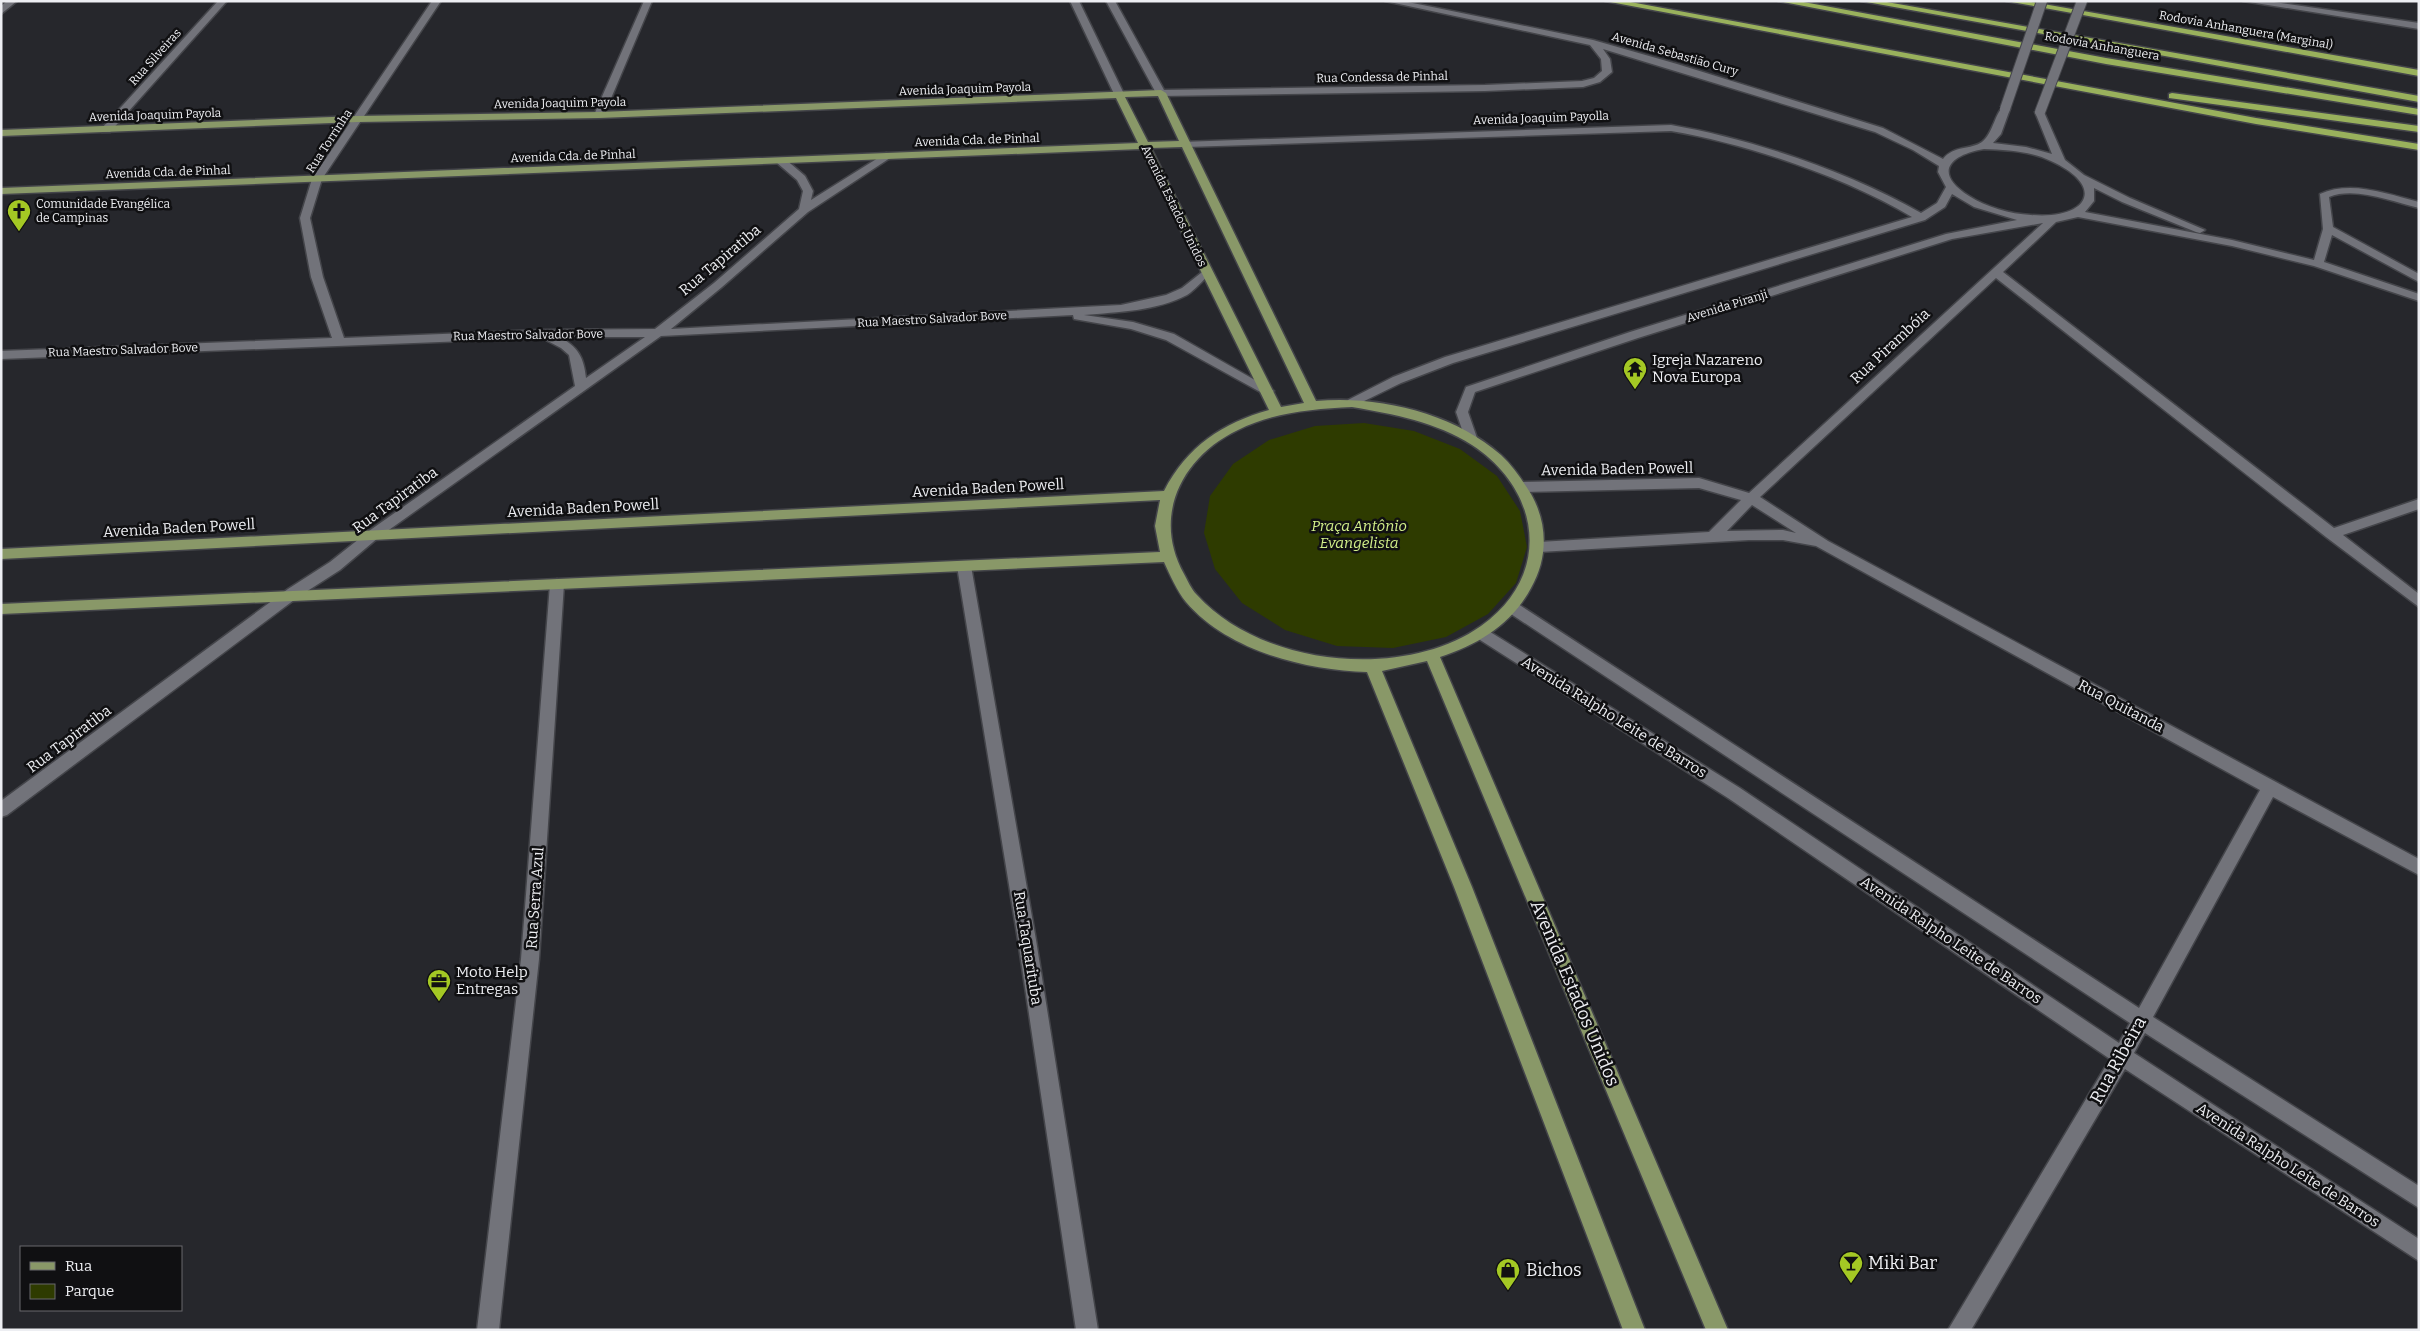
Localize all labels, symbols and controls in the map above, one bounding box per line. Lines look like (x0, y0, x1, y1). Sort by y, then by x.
street label: Rodovia Anhanguera (Marginal) (2158, 7, 2334, 52)
street label: Rua Silveiras (126, 26, 184, 88)
street label: Avenida Sebastião Cury (1610, 29, 1740, 79)
street label: Rodovia Anhanguera (2043, 29, 2161, 63)
street label: Rua Condessa de Pinhal (1316, 69, 1449, 85)
street label: Avenida Joaquim Payola (898, 80, 1032, 98)
street label: Avenida Joaquim Payola (494, 95, 627, 111)
street label: Avenida Joaquim Payola (88, 106, 222, 124)
street label: Rua Torrinha (303, 106, 355, 175)
street label: Avenida Joaquim Payolla (1473, 109, 1610, 127)
street label: Avenida Cda. de Pinhal (914, 131, 1040, 149)
street label: Avenida Estados Unidos (1138, 143, 1210, 269)
street label: Avenida Cda. de Pinhal (510, 147, 636, 165)
street label: Avenida Cda. de Pinhal (105, 163, 231, 181)
place label: Comunidade Evangélica de Campinas (36, 197, 170, 225)
church icon: Comunidade Evangélica de Campinas (6, 198, 32, 232)
street label: Rua Tapiratiba (676, 221, 764, 299)
street label: Avenida Piranji (1685, 287, 1770, 325)
street label: Rua Pirambóia (1847, 305, 1933, 387)
street label: Rua Maestro Salvador Bove (857, 308, 1007, 330)
street label: Rua Maestro Salvador Bove (453, 327, 603, 343)
street label: Rua Maestro Salvador Bove (48, 340, 198, 360)
place label: Igreja Nazareno Nova Europa (1652, 351, 1763, 386)
temple icon: Igreja Nazareno Nova Europa (1622, 356, 1648, 390)
street label: Avenida Baden Powell (1541, 459, 1693, 479)
street label: Rua Tapiratiba (349, 463, 441, 537)
street label: Avenida Baden Powell (911, 475, 1065, 501)
street label: Avenida Baden Powell (506, 495, 660, 521)
street label: Avenida Baden Powell (102, 515, 256, 541)
park label: Praça Antônio Evangelista (1311, 517, 1407, 552)
street label: Avenida Ralpho Leite de Barros (1518, 652, 1710, 782)
street label: Rua Quitanda (2075, 676, 2167, 736)
street label: Rua Tapiratiba (23, 701, 115, 777)
street label: Rua Serra Azul (522, 846, 548, 950)
street label: Avenida Ralpho Leite de Barros (1857, 872, 2045, 1008)
street label: Rua Taquarituba (1010, 890, 1046, 1006)
street label: Avenida Estados Unidos (1526, 897, 1624, 1089)
place label: Moto Help Entregas (456, 963, 528, 998)
office icon: Moto Help Entregas (426, 968, 452, 1002)
street label: Rua Ribeira (2085, 1013, 2151, 1107)
street label: Avenida Ralpho Leite de Barros (2193, 1099, 2383, 1231)
legend (20, 1246, 182, 1311)
bar icon: Miki Bar (1838, 1250, 1864, 1284)
place label: Miki Bar (1868, 1252, 1937, 1274)
text: Rua (65, 1257, 92, 1275)
shop icon: Bichos (1495, 1257, 1521, 1291)
place label: Bichos (1526, 1259, 1582, 1281)
text: Parque (65, 1282, 114, 1300)

